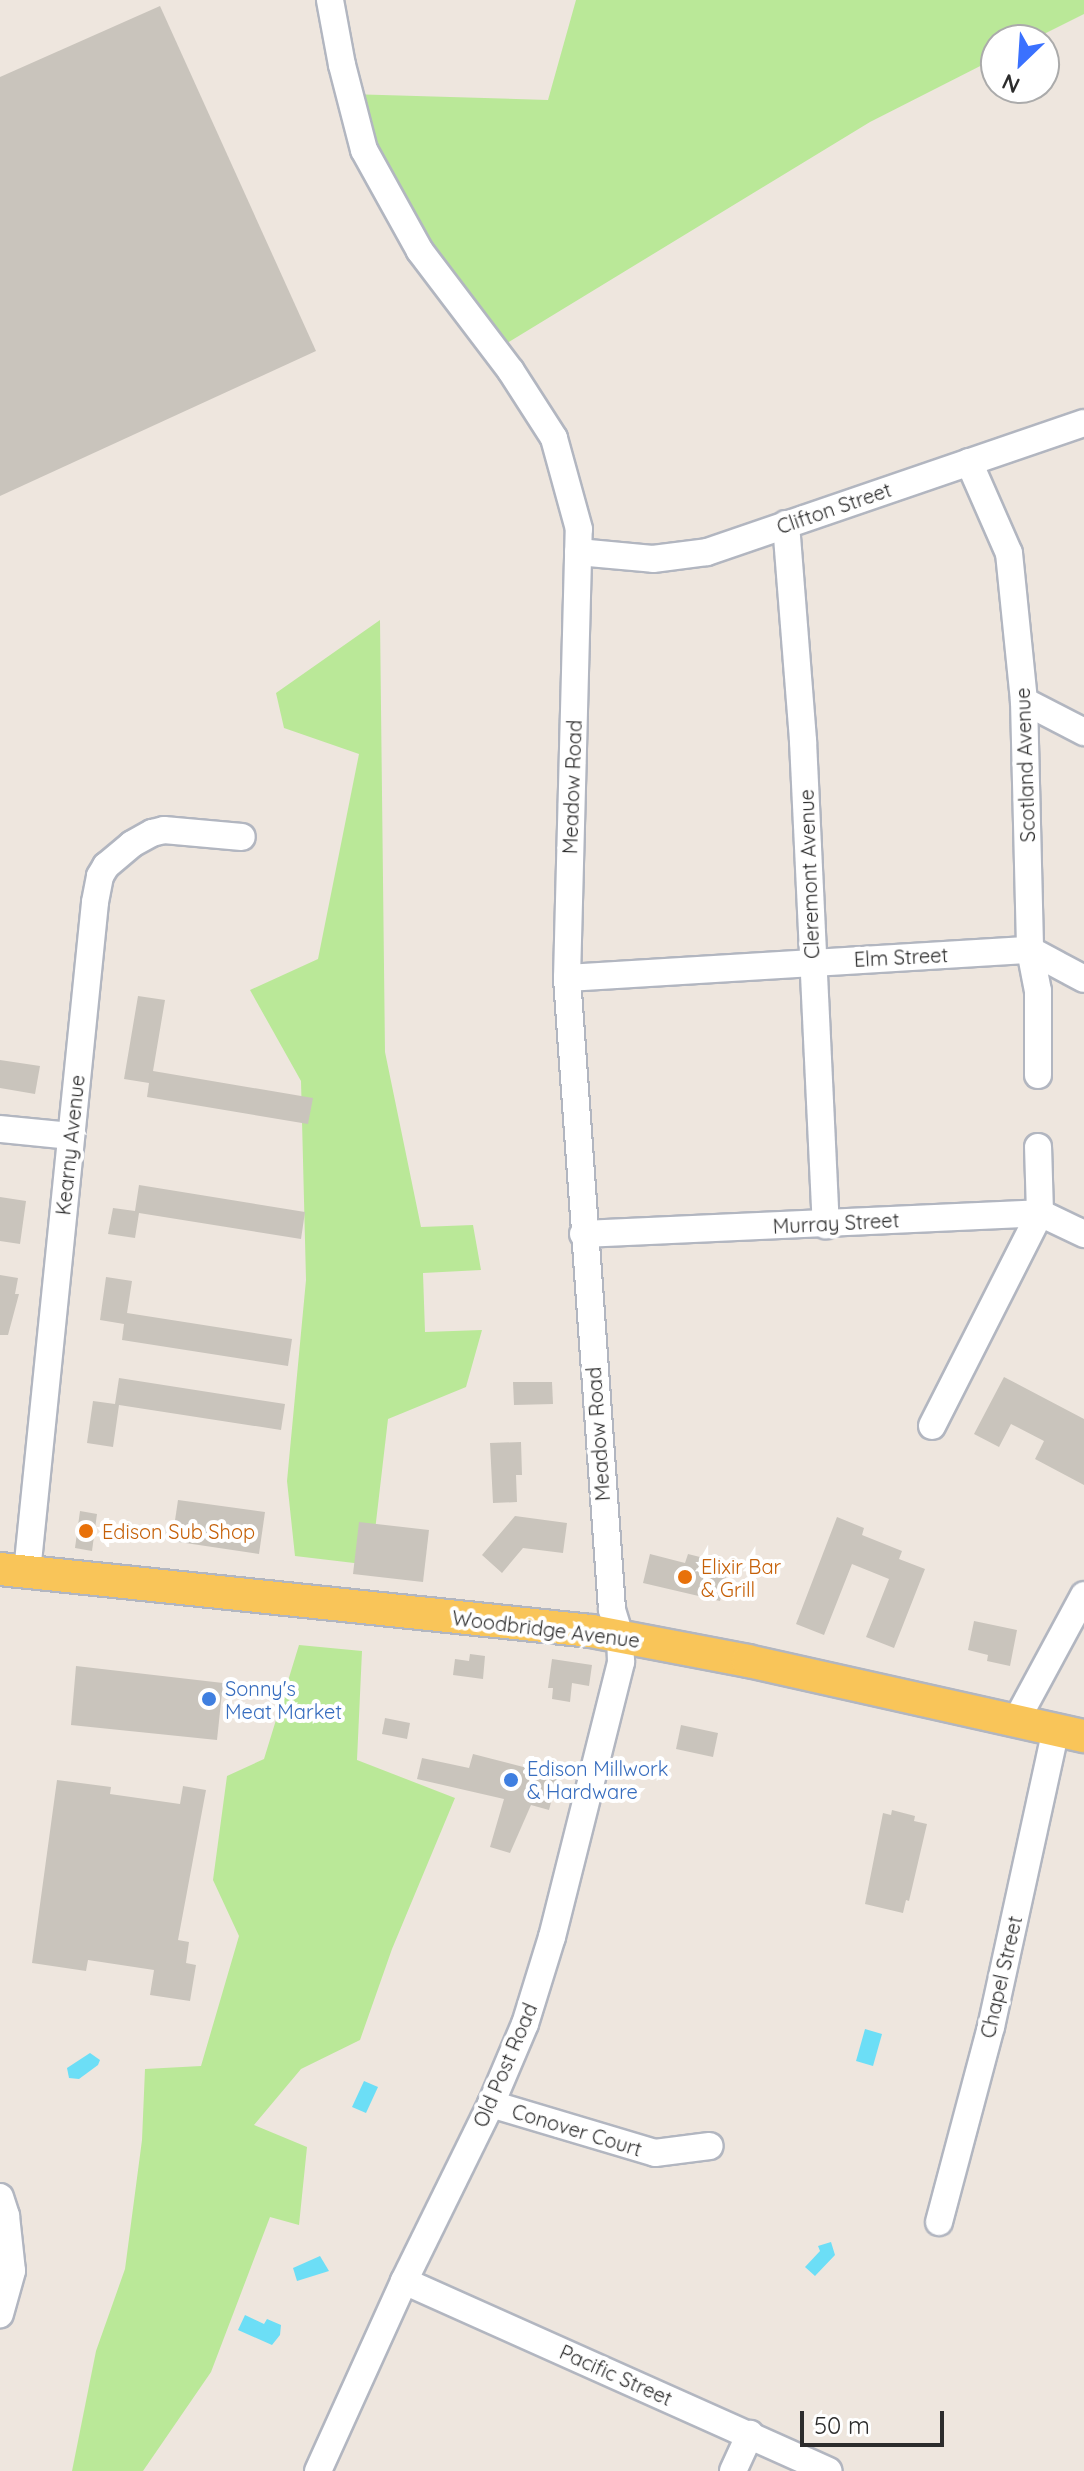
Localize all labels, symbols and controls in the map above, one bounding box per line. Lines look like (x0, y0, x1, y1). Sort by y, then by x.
north arrow (980, 24, 1060, 104)
text: N (997, 68, 1024, 100)
street label: Clifton Street (774, 477, 894, 539)
street label: Scotland Avenue (1010, 687, 1040, 843)
street label: Meadow Road (558, 719, 586, 855)
street label: Cleremont Avenue (794, 789, 824, 959)
street label: Elm Street (853, 943, 949, 971)
street label: Kearny Avenue (51, 1074, 89, 1216)
street label: Murray Street (772, 1208, 900, 1238)
street label: Meadow Road (581, 1366, 615, 1502)
place label: Edison Sub Shop (102, 1519, 255, 1543)
marker: Edison Sub Shop (77, 1522, 95, 1540)
place label: Elixir Bar & Grill (701, 1554, 781, 1601)
marker: Elixir Bar & Grill (676, 1568, 694, 1586)
street label: Woodbridge Avenue (451, 1606, 641, 1652)
place label: Sonny's Meat Market (225, 1676, 342, 1723)
marker: Sonny's Meat Market (200, 1690, 218, 1708)
place label: Edison Millwork & Hardware (527, 1756, 668, 1803)
marker: Edison Millwork & Hardware (502, 1771, 520, 1789)
street label: Chapel Street (975, 1914, 1027, 2040)
street label: Old Post Road (468, 1999, 542, 2131)
street label: Conover Court (509, 2099, 645, 2161)
street label: Pacific Street (556, 2340, 676, 2410)
scale bar (804, 2395, 948, 2445)
text: 50 m (814, 2410, 870, 2440)

